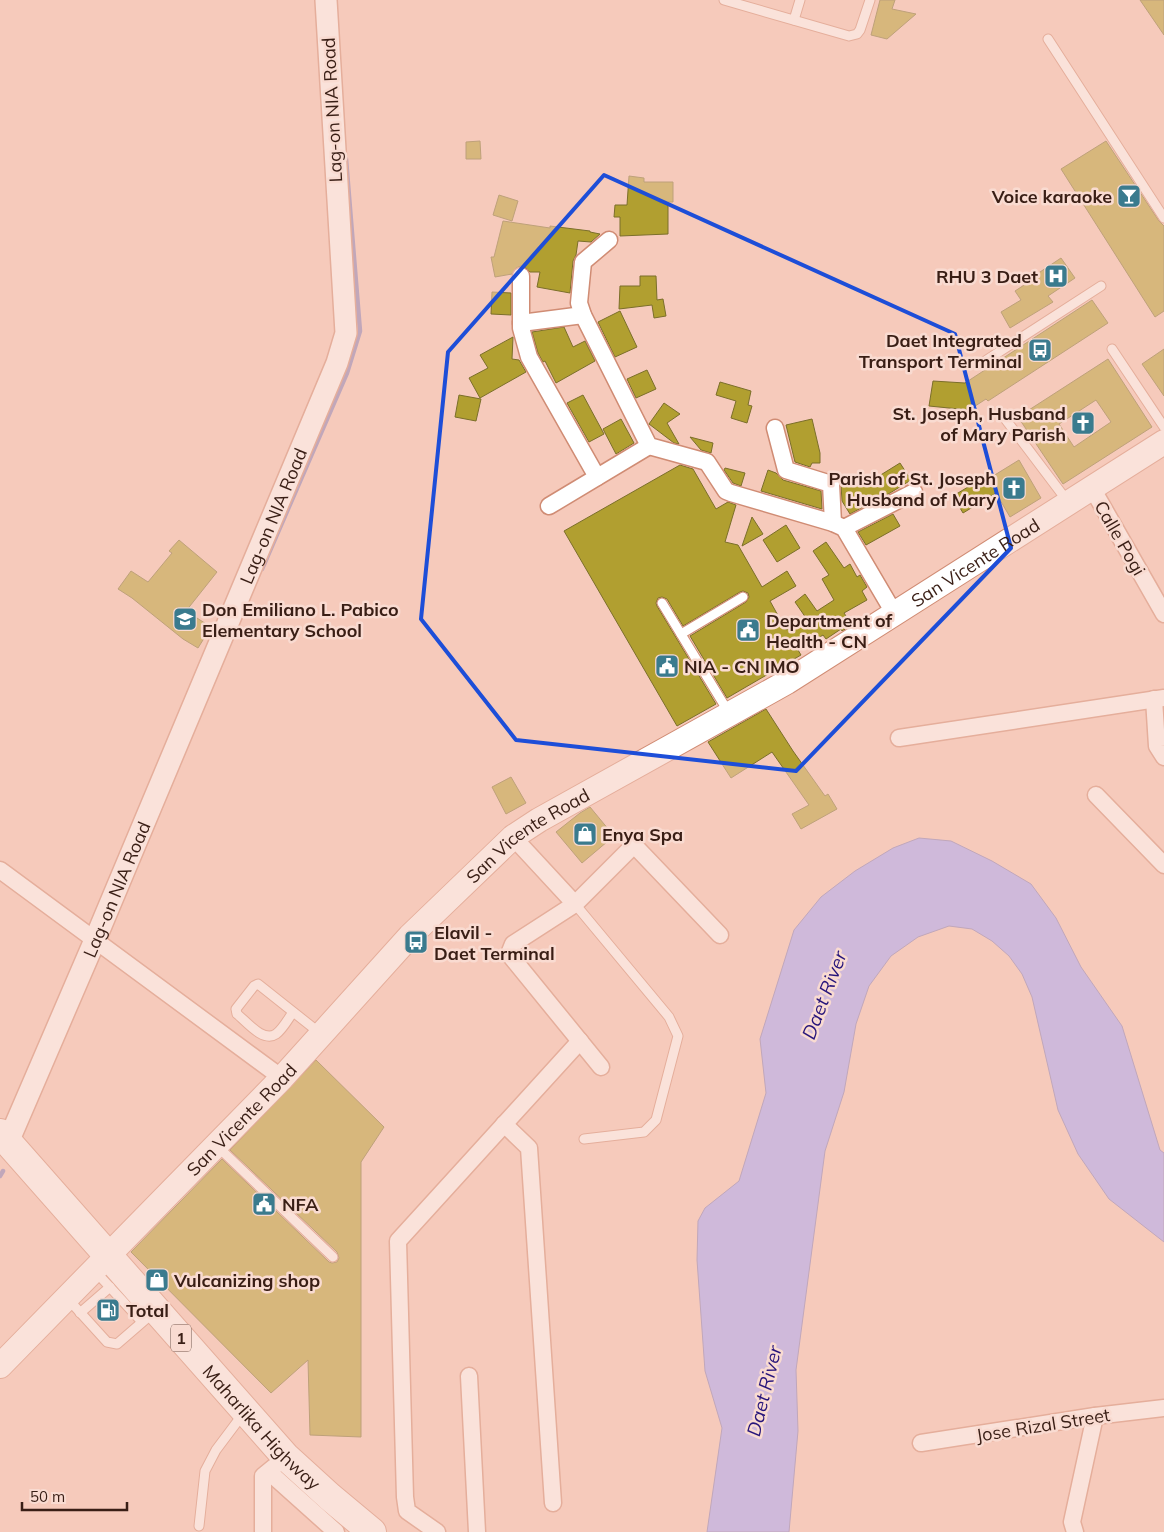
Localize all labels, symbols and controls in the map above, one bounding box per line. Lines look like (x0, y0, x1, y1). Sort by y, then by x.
street label: Lag-on NIA Road (317, 37, 347, 183)
bar icon: Voice karaoke (1116, 183, 1142, 209)
place label: Voice karaoke (991, 185, 1112, 208)
hospital icon: RHU 3 Daet (1043, 263, 1069, 289)
place label: RHU 3 Daet (936, 265, 1038, 288)
place label: Daet Integrated Transport Terminal (859, 329, 1022, 373)
bus stop icon: Daet Integrated Transport Terminal (1027, 337, 1053, 363)
place label: St. Joseph, Husband of Mary Parish (892, 402, 1066, 446)
church icon: St. Joseph, Husband of Mary Parish (1070, 410, 1096, 436)
street label: Lag-on NIA Road (234, 444, 312, 587)
place label: Parish of St. Joseph Husband of Mary (828, 467, 996, 511)
church icon: Parish of St. Joseph Husband of Mary (1001, 475, 1027, 501)
street label: Calle Pogi (1089, 496, 1151, 580)
street label: San Vicente Road (906, 513, 1044, 612)
place label: Don Emiliano L. Pabico Elementary School (202, 598, 399, 642)
school or university icon: Don Emiliano L. Pabico Elementary School (172, 606, 198, 632)
place label: Department of Health - CN (766, 609, 893, 653)
public building icon: Department of Health - CN (735, 617, 761, 643)
public building icon: NIA - CN IMO (654, 653, 680, 679)
place label: NIA - CN IMO (684, 655, 800, 678)
street label: San Vicente Road (461, 783, 593, 888)
street label: Lag-on NIA Road (77, 818, 155, 961)
shop icon: Enya Spa (572, 821, 598, 847)
place label: Enya Spa (602, 823, 683, 846)
place label: Elavil - Daet Terminal (434, 921, 555, 965)
bus stop icon: Elavil - Daet Terminal (403, 929, 429, 955)
water label: Daet River (796, 947, 852, 1042)
street label: San Vicente Road (181, 1058, 301, 1180)
public building icon: NFA (251, 1191, 277, 1217)
place label: NFA (282, 1193, 319, 1216)
shop icon: Vulcanizing shop (144, 1267, 170, 1293)
place label: Vulcanizing shop (173, 1269, 320, 1292)
fuel station icon: Total (95, 1297, 121, 1323)
place label: Total (126, 1299, 169, 1322)
road number: 1 (171, 1325, 191, 1352)
water label: Daet River (741, 1342, 787, 1439)
street label: Maharlika Highway (198, 1360, 326, 1495)
street label: Jose Rizal Street (974, 1403, 1112, 1447)
scale bar (22, 1480, 128, 1512)
text: 50 m (30, 1487, 65, 1506)

